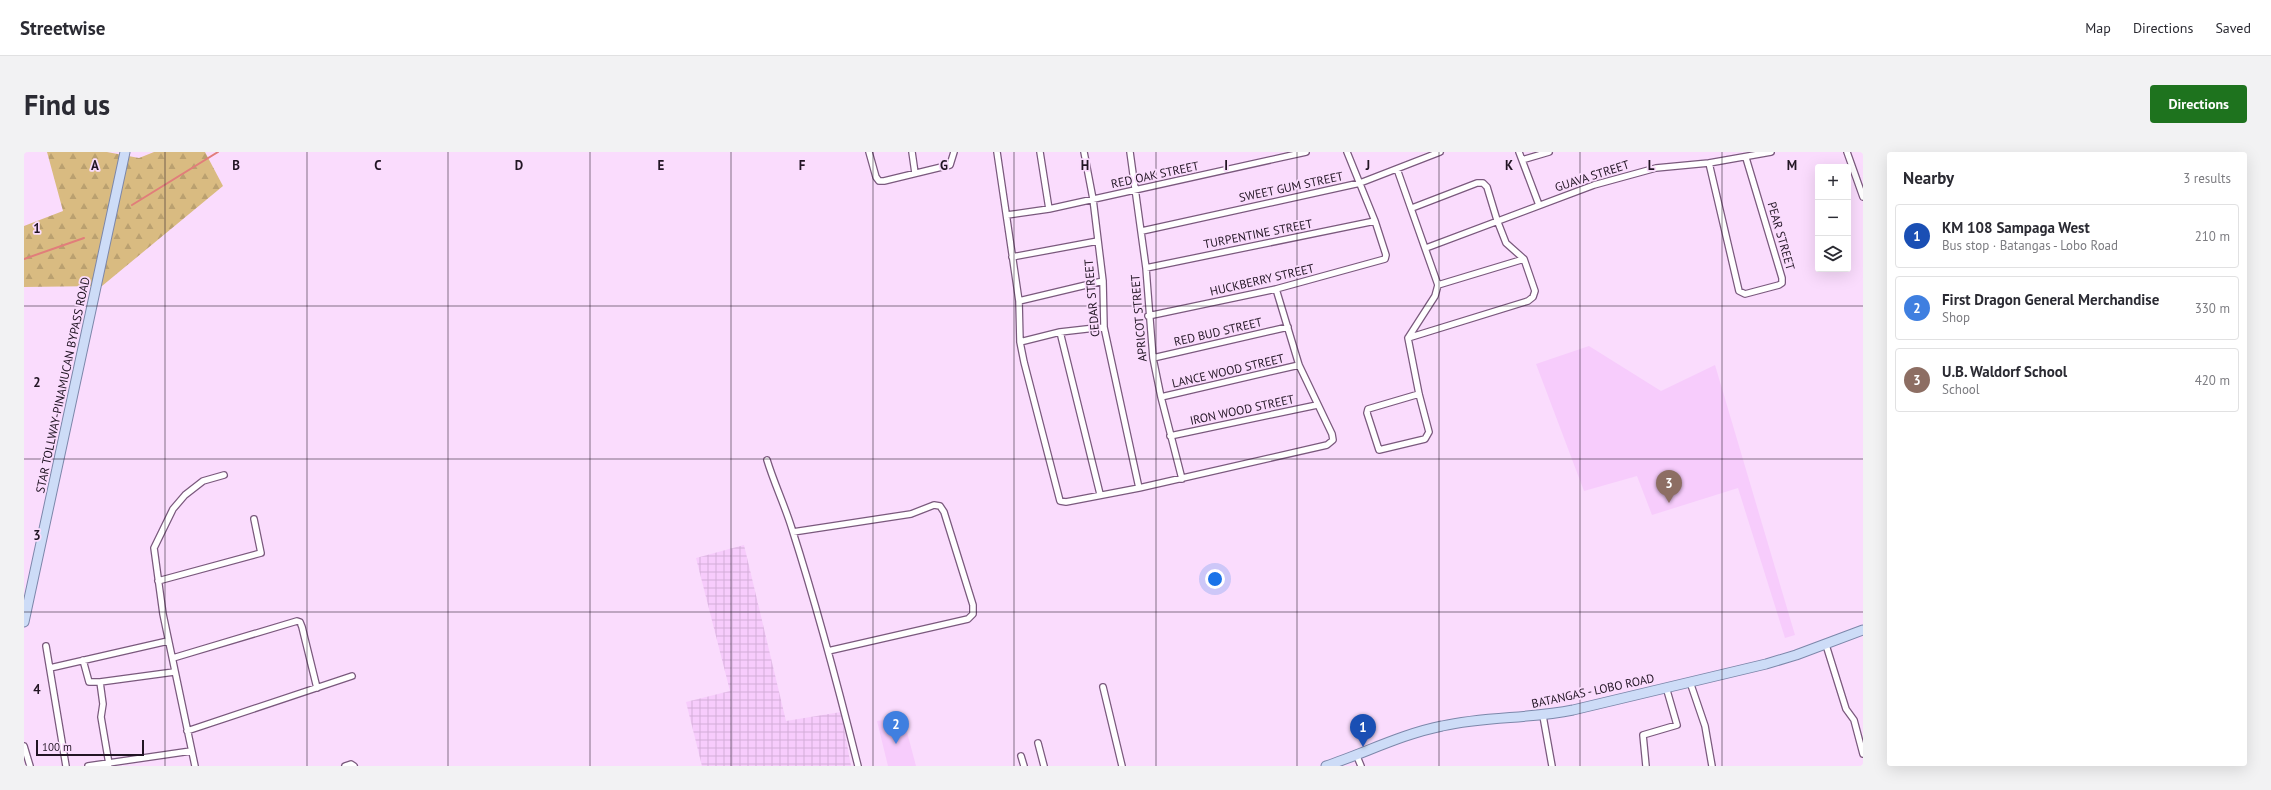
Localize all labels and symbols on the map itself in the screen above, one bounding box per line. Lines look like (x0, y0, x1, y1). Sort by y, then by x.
street label: GUAVA STREET (1553, 156, 1631, 195)
text: A (91, 157, 99, 174)
text: B (232, 157, 240, 174)
text: C (374, 157, 382, 174)
text: D (515, 157, 523, 174)
text: E (658, 157, 665, 174)
text: F (799, 157, 806, 174)
text: G (940, 157, 948, 174)
text: H (1081, 157, 1089, 174)
text: I (1224, 157, 1228, 174)
text: J (1365, 157, 1370, 174)
text: K (1505, 157, 1513, 174)
text: L (1648, 157, 1655, 174)
text: M (1787, 157, 1797, 174)
street label: RED OAK STREET (1110, 158, 1201, 191)
street label: SWEET GUM STREET (1237, 168, 1345, 205)
street label: PEAR STREET (1765, 200, 1798, 272)
street label: TURPENTINE STREET (1202, 216, 1314, 251)
text: 1 (33, 220, 41, 237)
street label: CEDAR STREET (1081, 258, 1102, 338)
street label: HUCKBERRY STREET (1208, 260, 1316, 299)
street label: APRICOT STREET (1127, 273, 1150, 362)
street label: STAR TOLLWAY-PINAMUCAN BYPASS ROAD (32, 275, 93, 494)
street label: RED BUD STREET (1172, 314, 1264, 349)
street label: LANCE WOOD STREET (1170, 350, 1286, 391)
text: 2 (33, 374, 41, 391)
street label: IRON WOOD STREET (1188, 391, 1296, 428)
pin: 3 (1656, 470, 1682, 503)
text: 3 (33, 527, 41, 544)
your location (1205, 569, 1225, 589)
street label: BATANGAS - LOBO ROAD (1530, 670, 1656, 711)
text: 4 (33, 681, 41, 698)
pin: 2 (883, 711, 909, 744)
pin: 1 (1350, 714, 1376, 747)
scale bar (36, 738, 144, 757)

